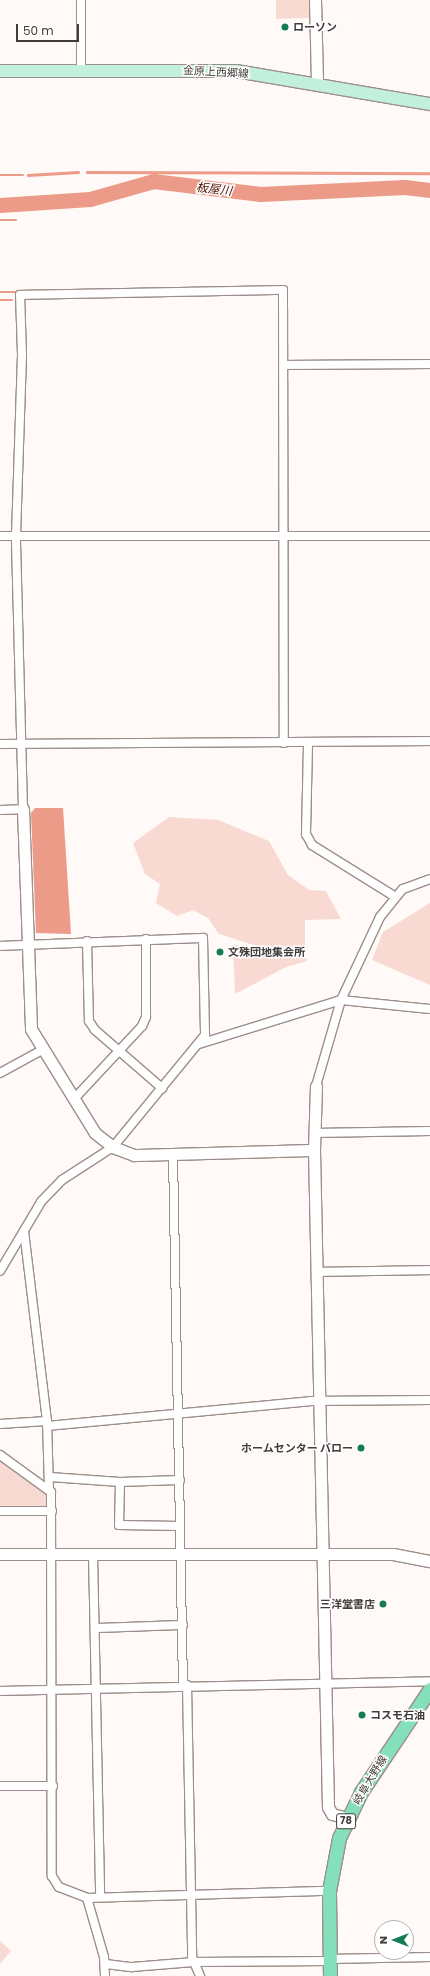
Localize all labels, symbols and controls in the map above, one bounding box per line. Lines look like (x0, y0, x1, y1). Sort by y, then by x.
scale bar (18, 16, 81, 42)
place label: ローソン (293, 20, 337, 34)
text: 50 m (23, 22, 54, 39)
marker: ローソン (280, 22, 290, 32)
street label: 金原上西郷線 (183, 64, 249, 80)
water label: 板屋川 (195, 180, 233, 198)
place label: 文殊団地集会所 (228, 945, 305, 959)
marker: 文殊団地集会所 (215, 947, 225, 957)
place label: ホームセンター バロー (241, 1441, 353, 1455)
marker: ホームセンター バロー (356, 1443, 366, 1453)
place label: 三洋堂書店 (320, 1597, 375, 1611)
marker: 三洋堂書店 (378, 1599, 388, 1609)
place label: コスモ石油 (370, 1708, 425, 1722)
marker: コスモ石油 (357, 1710, 367, 1720)
street label: 岐阜大野線 (350, 1753, 390, 1807)
road number: 78 (336, 1813, 356, 1829)
north arrow (374, 1920, 414, 1960)
text: N (375, 1936, 391, 1944)

